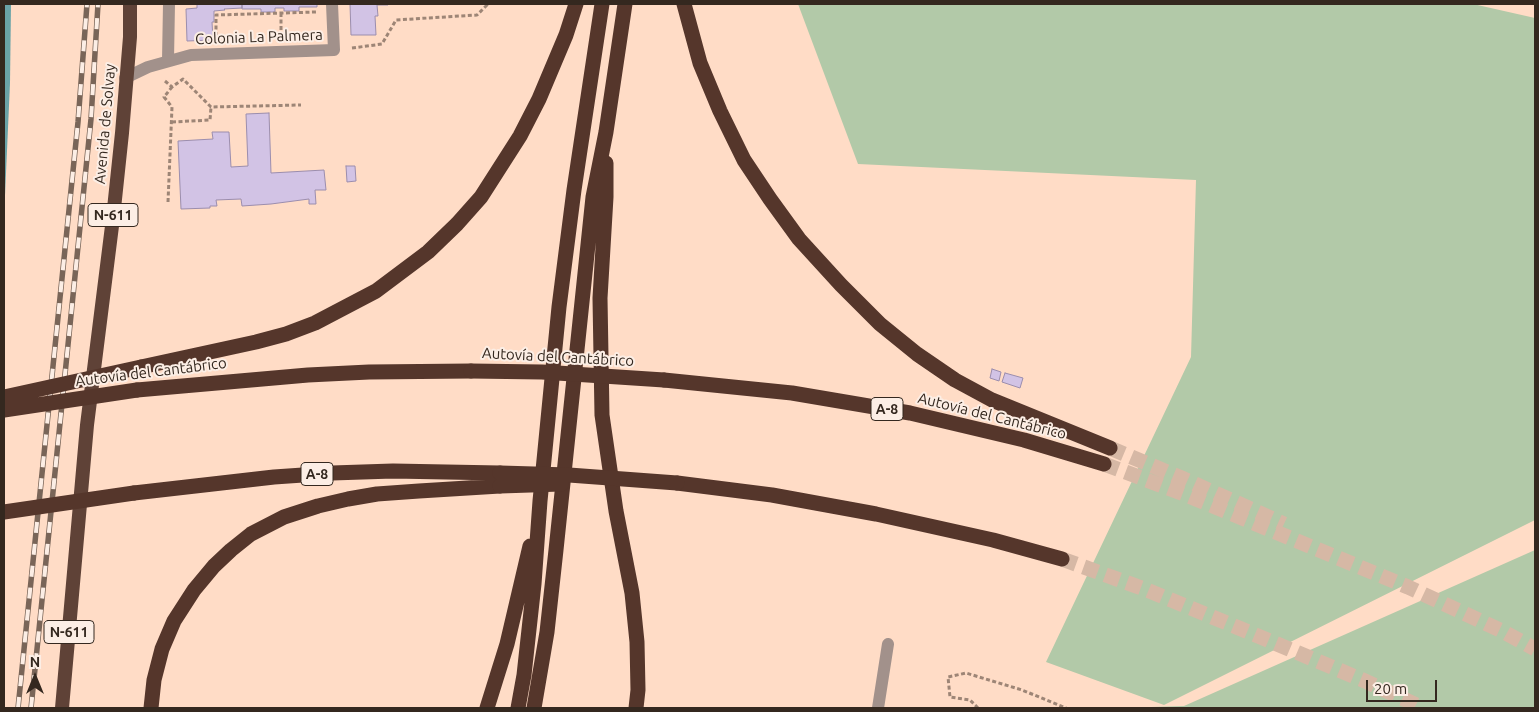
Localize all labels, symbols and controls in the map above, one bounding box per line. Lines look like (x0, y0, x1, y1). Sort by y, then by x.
street label: Colonia La Palmera (195, 26, 323, 48)
street label: Avenida de Solvay (91, 63, 119, 185)
road number: N-611 (88, 204, 138, 226)
street label: Autovía del Cantábrico (481, 344, 635, 370)
street label: Autovía del Cantábrico (74, 354, 228, 390)
street label: Autovía del Cantábrico (916, 389, 1068, 443)
road number: A-8 (871, 398, 903, 420)
road number: A-8 (301, 462, 333, 486)
road number: N-611 (44, 620, 94, 644)
north arrow (10, 652, 60, 702)
text: N (30, 654, 40, 670)
scale bar (1369, 670, 1440, 702)
text: 20 m (1374, 680, 1407, 697)

